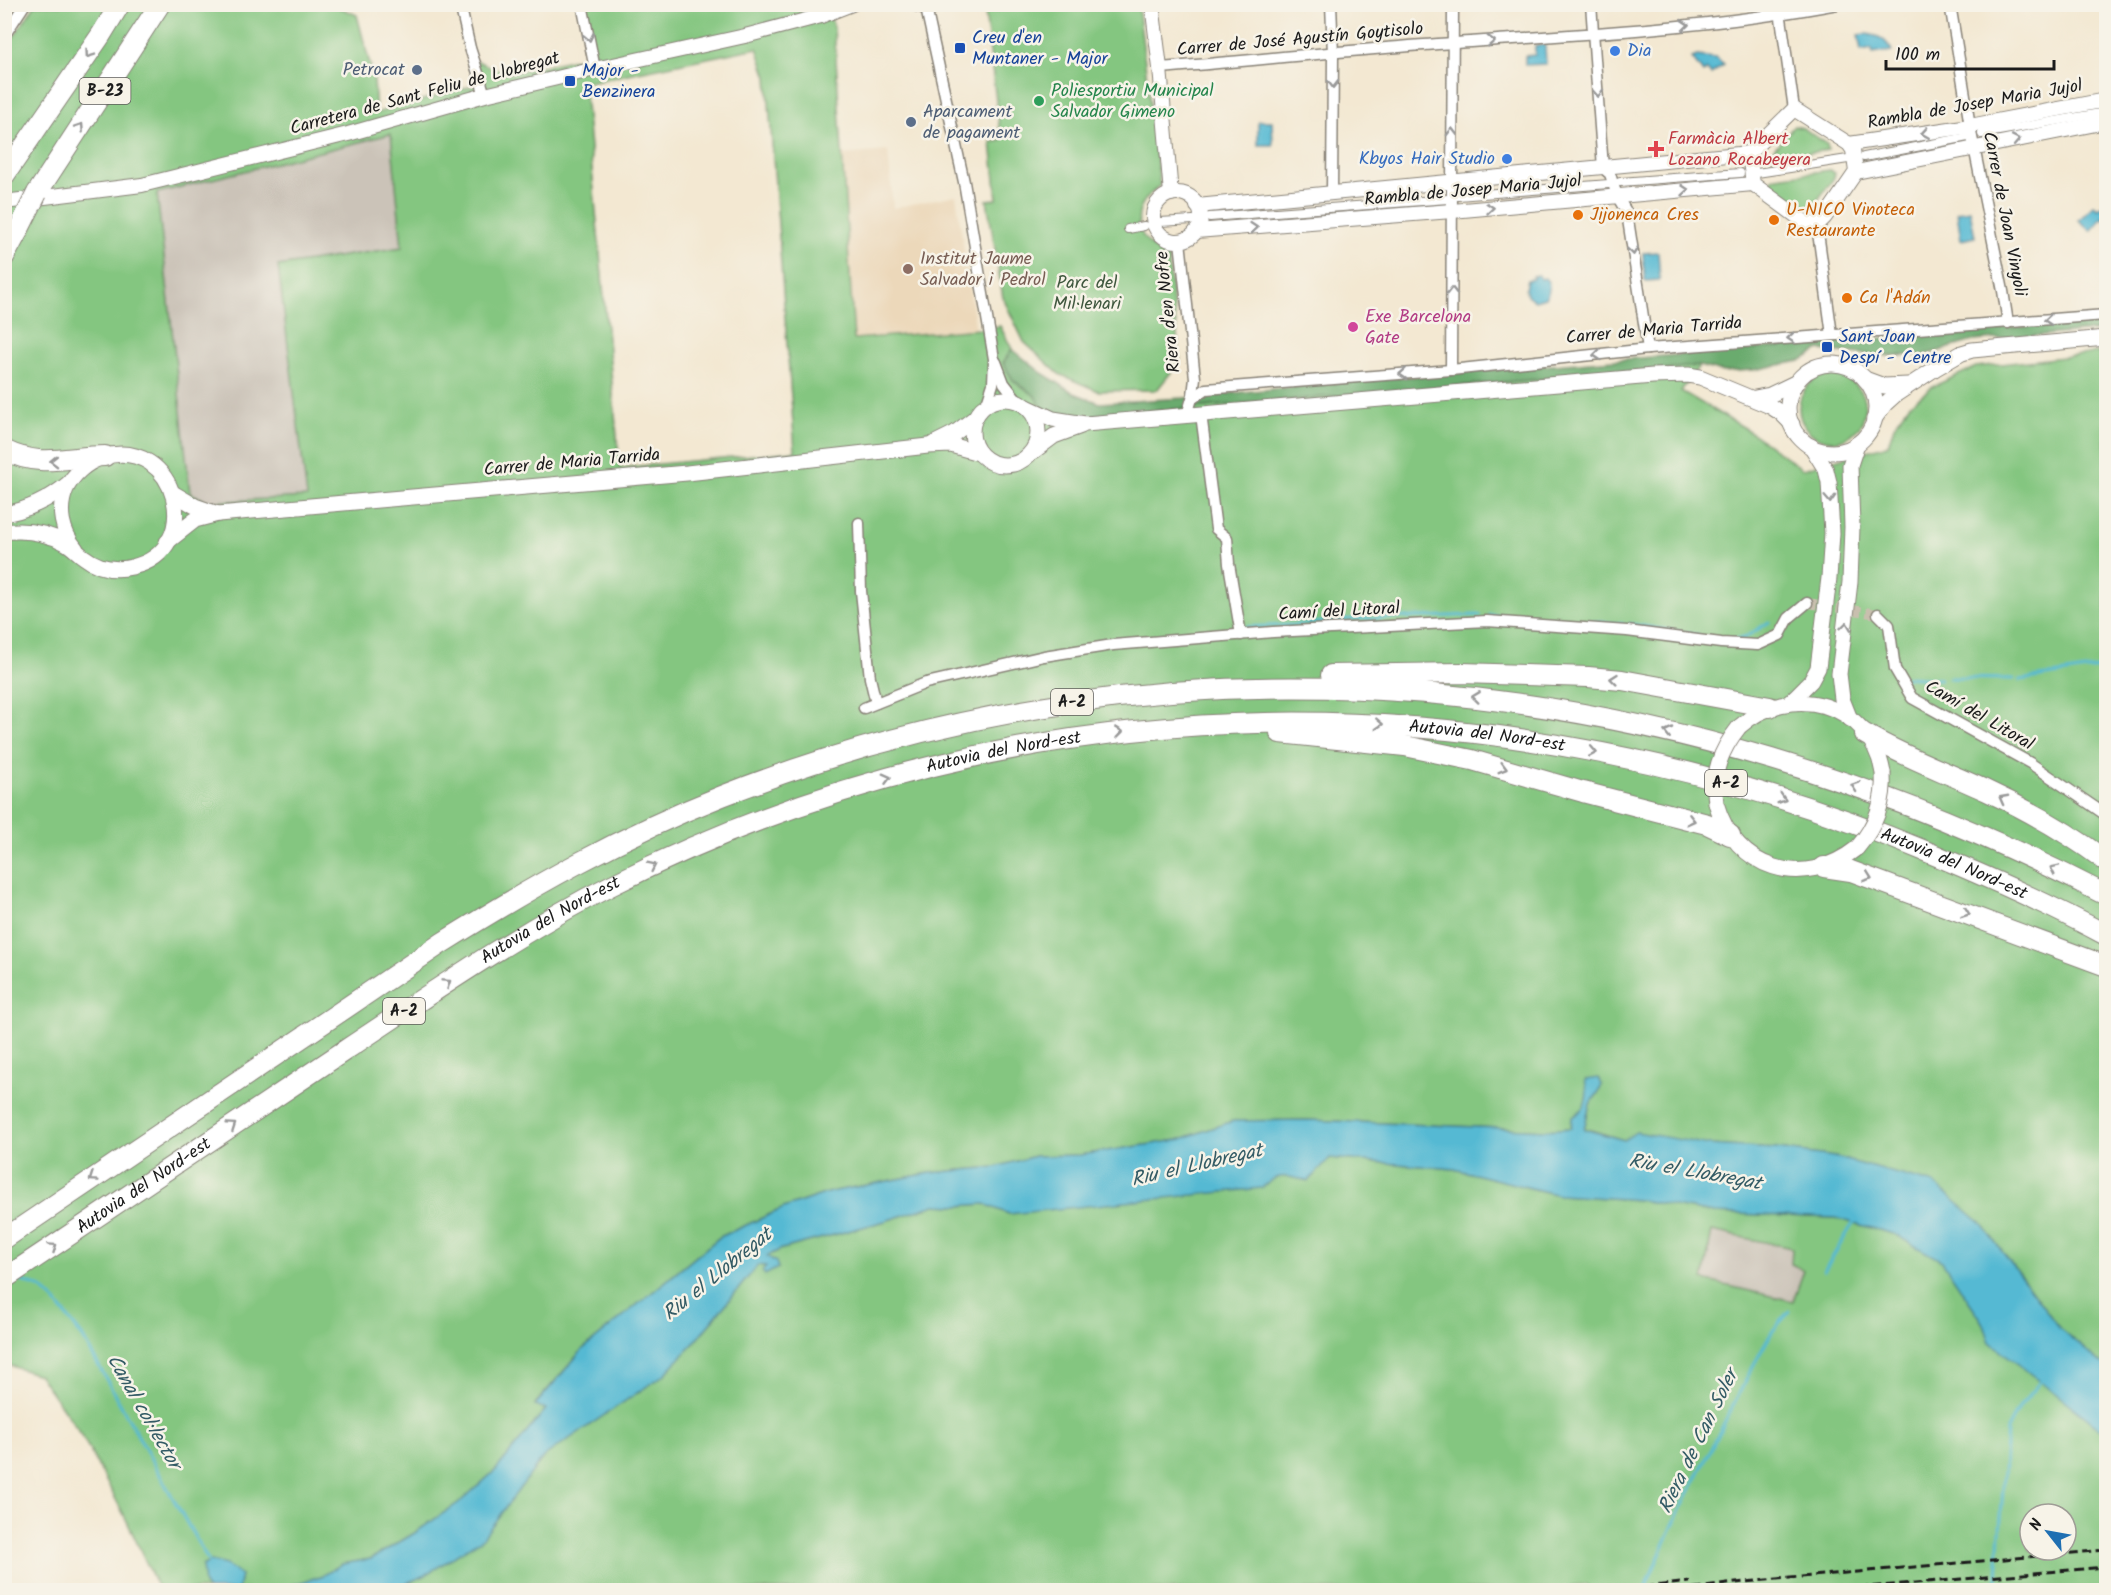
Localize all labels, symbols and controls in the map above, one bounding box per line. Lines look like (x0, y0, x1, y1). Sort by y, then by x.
street label: Carrer de José Agustín Goytisolo (1176, 15, 1424, 65)
one-way arrow (1680, 19, 1689, 32)
place label: Creu d'en Muntaner - Major (972, 24, 1109, 74)
one-way arrow (581, 31, 594, 41)
scale bar (1886, 33, 2054, 71)
one-way arrow (1486, 34, 1495, 47)
place label: Dia (1627, 37, 1651, 66)
marker: Creu d'en Muntaner - Major (953, 41, 967, 55)
text: 100 m (1895, 41, 1940, 70)
street label: Carretera de Sant Feliu de Llobregat (287, 44, 564, 144)
marker: Dia (1608, 44, 1622, 58)
one-way arrow (85, 47, 96, 58)
place label: Petrocat (343, 56, 406, 85)
place label: Major - Benzinera (582, 57, 655, 107)
marker: Petrocat (410, 63, 424, 77)
street label: Rambla de Josep Maria Jujol (1865, 72, 2085, 138)
marker: Major - Benzinera (563, 74, 577, 88)
place label: Poliesportiu Municipal Salvador Gimeno (1051, 77, 1214, 127)
road number: B-23 (80, 78, 130, 104)
one-way arrow (1327, 79, 1339, 88)
one-way arrow (1591, 88, 1604, 97)
marker: Poliesportiu Municipal Salvador Gimeno (1032, 94, 1046, 108)
place label: Aparcament de pagament (923, 98, 1021, 148)
marker: Aparcament de pagament (904, 115, 918, 129)
one-way arrow (73, 123, 84, 134)
place label: Farmàcia Albert Lozano Rocabeyera (1668, 125, 1811, 175)
one-way arrow (1920, 126, 1930, 139)
one-way arrow (1446, 127, 1458, 136)
street label: Carrer de Joan Vinyoli (1974, 129, 2034, 300)
one-way arrow (2011, 134, 2021, 147)
marker: Farmàcia Albert Lozano Rocabeyera (1649, 142, 1663, 156)
place label: Kbyos Hair Studio (1359, 145, 1495, 174)
marker: Kbyos Hair Studio (1500, 152, 1514, 166)
street label: Rambla de Josep Maria Jujol (1363, 167, 1583, 215)
one-way arrow (1680, 184, 1689, 197)
place label: U-NICO Vinoteca Restaurante (1786, 196, 1915, 246)
place label: Jijonenca Cres (1590, 201, 1699, 230)
one-way arrow (1486, 202, 1495, 215)
marker: Jijonenca Cres (1571, 208, 1585, 222)
marker: U-NICO Vinoteca Restaurante (1767, 213, 1781, 227)
one-way arrow (1250, 221, 1259, 234)
place label: Institut Jaume Salvador i Pedrol (920, 245, 1046, 295)
one-way arrow (1627, 246, 1639, 256)
street label: Riera d'en Nofre (1148, 250, 1190, 374)
marker: Institut Jaume Salvador i Pedrol (901, 262, 915, 276)
park label: Parc del Mil·lenari (1053, 269, 1122, 319)
place label: Ca l'Adán (1859, 284, 1930, 313)
one-way arrow (1446, 286, 1458, 295)
marker: Ca l'Adán (1840, 291, 1854, 305)
place label: Exe Barcelona Gate (1365, 303, 1471, 353)
street label: Carrer de Maria Tarrida (1565, 309, 1743, 353)
one-way arrow (2044, 313, 2053, 326)
marker: Exe Barcelona Gate (1346, 320, 1360, 334)
place label: Sant Joan Despí - Centre (1839, 323, 1951, 373)
one-way arrow (1786, 332, 1795, 345)
marker: Sant Joan Despí - Centre (1820, 340, 1834, 354)
one-way arrow (1592, 348, 1601, 361)
one-way arrow (1398, 367, 1407, 380)
street label: Carrer de Maria Tarrida (483, 441, 661, 485)
one-way arrow (50, 454, 59, 467)
one-way arrow (1823, 495, 1836, 504)
street label: Camí del Litoral (1277, 594, 1401, 630)
one-way arrow (1839, 621, 1851, 631)
one-way arrow (1609, 673, 1618, 686)
street label: Camí del Litoral (1919, 673, 2040, 759)
road number: A-2 (1051, 689, 1093, 715)
one-way arrow (1472, 691, 1481, 704)
street label: Autovia del Nord-est (1408, 712, 1568, 761)
one-way arrow (1374, 717, 1383, 730)
street label: Autovia del Nord-est (923, 723, 1084, 782)
one-way arrow (1115, 726, 1124, 738)
one-way arrow (1663, 726, 1673, 739)
one-way arrow (1587, 745, 1597, 758)
one-way arrow (1497, 761, 1508, 773)
road number: A-2 (1705, 770, 1747, 796)
one-way arrow (881, 773, 892, 785)
one-way arrow (1850, 780, 1861, 793)
one-way arrow (1776, 792, 1787, 804)
one-way arrow (1999, 795, 2009, 806)
one-way arrow (1685, 813, 1696, 825)
street label: Autovia del Nord-est (1876, 820, 2033, 909)
one-way arrow (646, 861, 657, 873)
one-way arrow (2050, 864, 2061, 876)
street label: Autovia del Nord-est (475, 868, 626, 972)
one-way arrow (1862, 870, 1873, 882)
one-way arrow (1960, 906, 1970, 919)
one-way arrow (440, 979, 451, 990)
road number: A-2 (383, 998, 425, 1024)
one-way arrow (226, 1122, 237, 1133)
street label: Autovia del Nord-est (70, 1129, 218, 1242)
water label: Riu el Llobregat (1128, 1135, 1269, 1197)
water label: Riu el Llobregat (1626, 1146, 1767, 1201)
one-way arrow (89, 1171, 100, 1182)
water label: Riu el Llobregat (656, 1218, 783, 1329)
one-way arrow (46, 1243, 57, 1254)
water label: Canal col·lector (97, 1349, 191, 1479)
water label: Riera de Can Soler (1650, 1361, 1750, 1519)
north arrow (2018, 1502, 2078, 1562)
text: N (2023, 1514, 2050, 1536)

